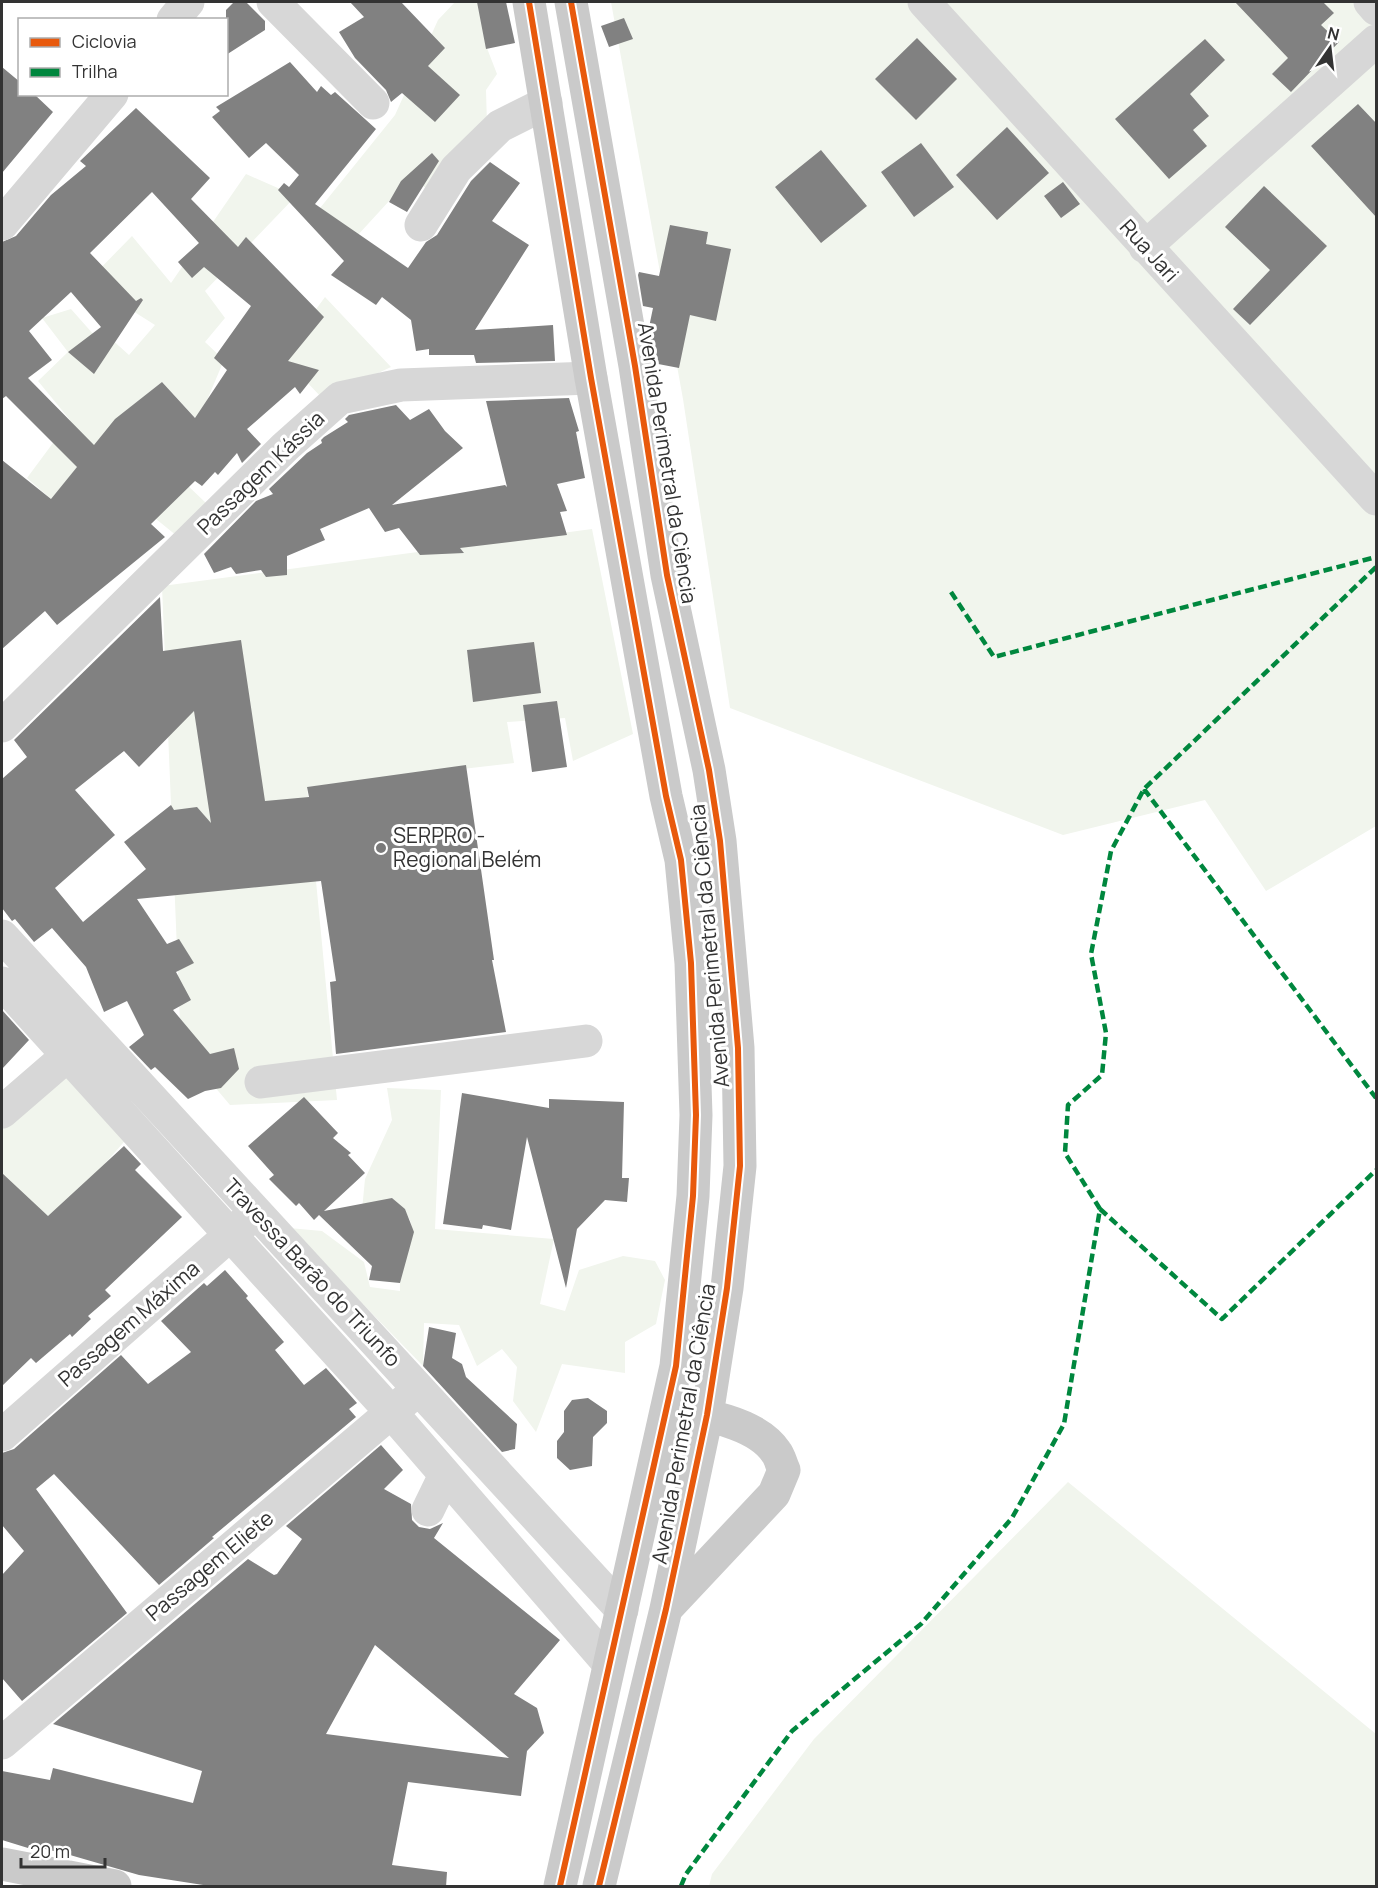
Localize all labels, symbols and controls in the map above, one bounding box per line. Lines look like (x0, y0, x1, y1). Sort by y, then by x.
legend (18, 18, 228, 96)
north arrow (1300, 18, 1360, 78)
text: N (1325, 21, 1342, 46)
text: Ciclovia (72, 29, 137, 53)
text: Trilha (72, 59, 117, 83)
street label: Rua Jari (1114, 213, 1185, 288)
street label: Avenida Perimetral da Ciência (632, 320, 704, 606)
street label: Passagem Kássia (191, 404, 330, 540)
street label: Avenida Perimetral da Ciência (683, 803, 735, 1089)
place label: SERPRO - Regional Belém (393, 821, 541, 873)
marker: SERPRO - Regional Belém (374, 841, 388, 855)
street label: Travessa Barão do Triunfo (218, 1172, 407, 1372)
street label: Passagem Máxima (52, 1254, 205, 1392)
street label: Avenida Perimetral da Ciência (645, 1281, 722, 1566)
street label: Passagem Eliete (140, 1504, 279, 1627)
scale bar (21, 1831, 105, 1869)
text: 20 m (30, 1839, 70, 1863)

